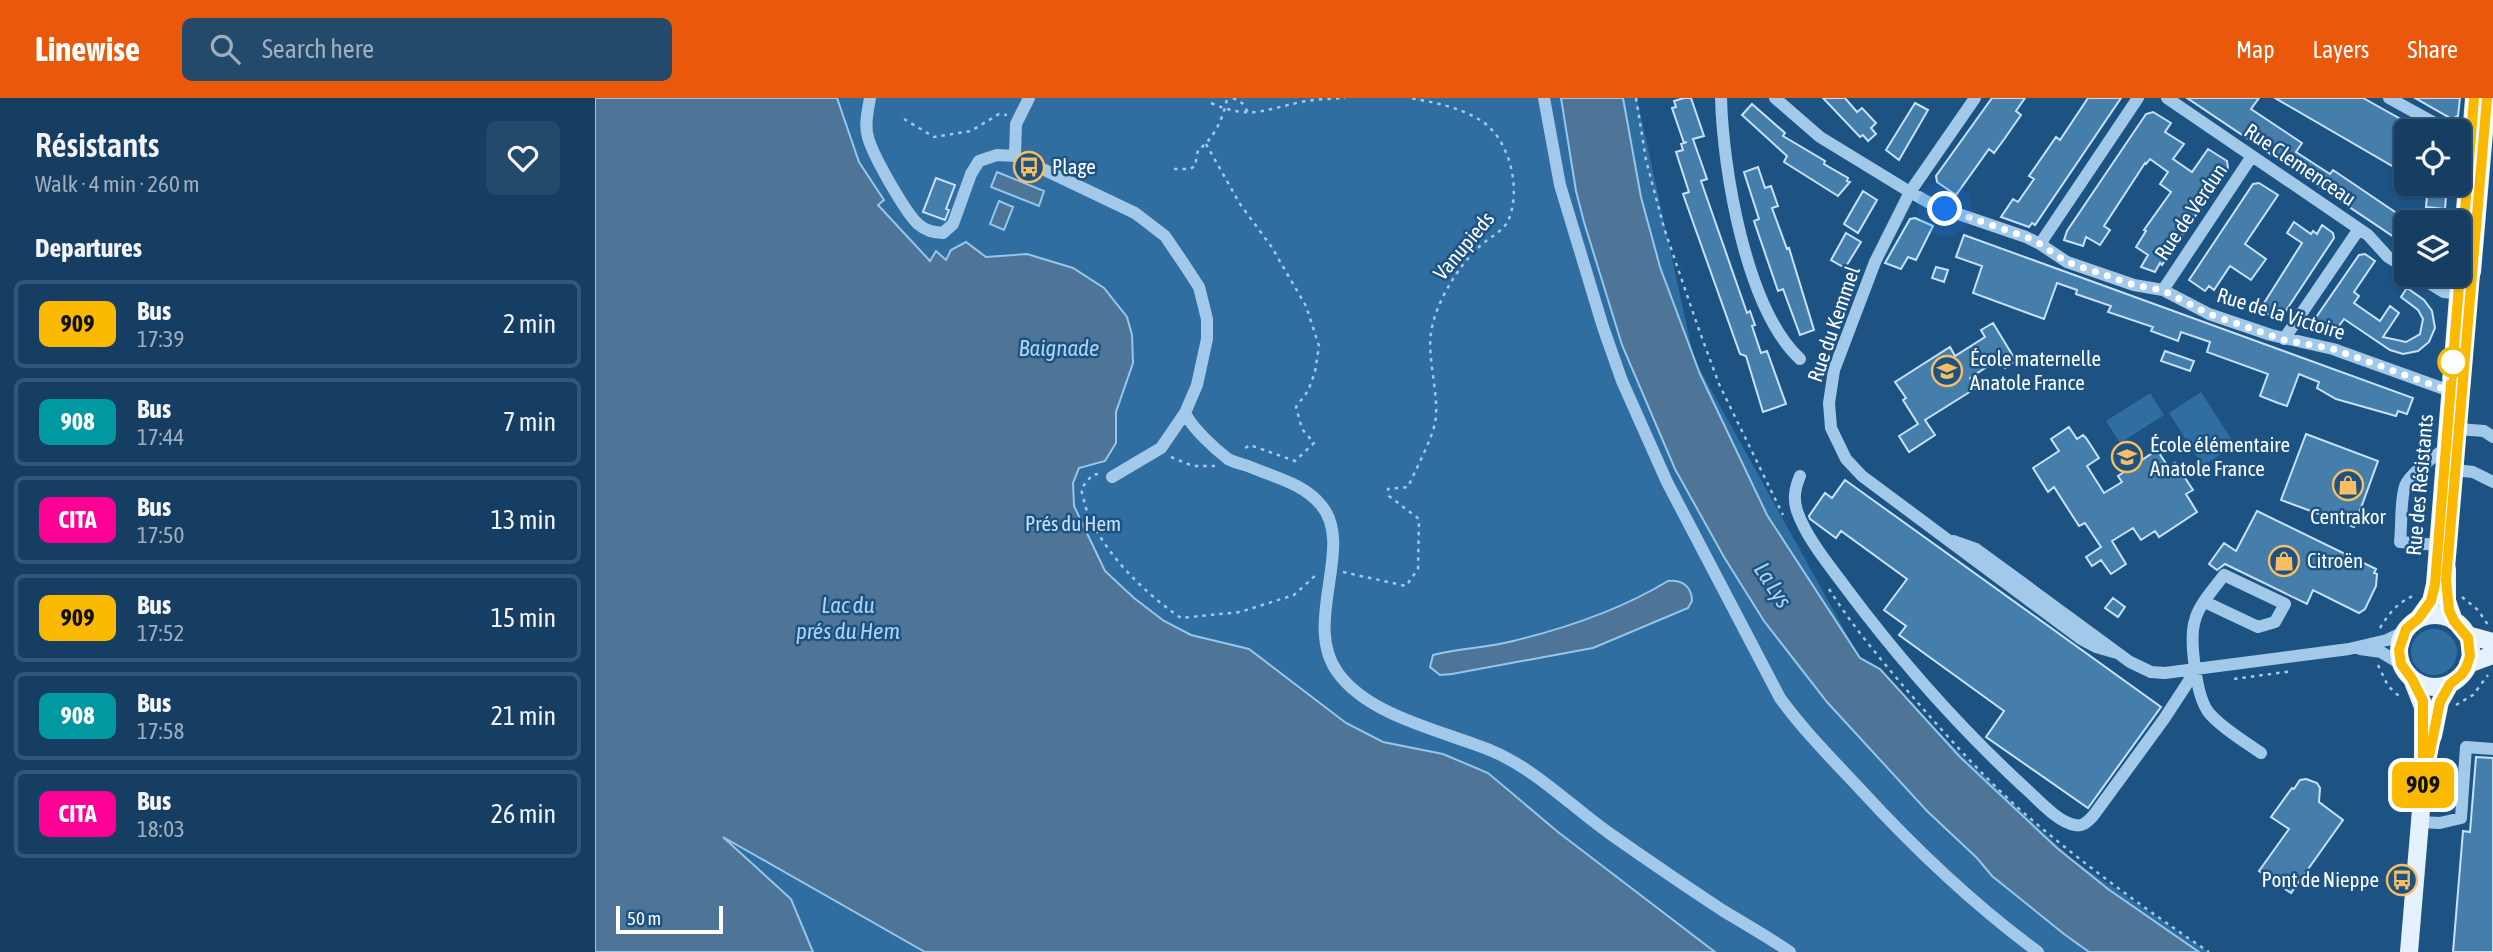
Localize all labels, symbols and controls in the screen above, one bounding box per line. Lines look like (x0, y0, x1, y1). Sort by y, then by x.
search box (182, 18, 672, 81)
text: Linewise (35, 30, 140, 68)
icon: search (206, 30, 244, 68)
text: Search here (262, 34, 374, 64)
text: Map (2236, 36, 2275, 63)
text: Layers (2313, 36, 2369, 63)
text: Share (2407, 36, 2458, 63)
street label: Rue Clemenceau (2240, 118, 2361, 210)
map controls (2394, 119, 2471, 287)
button: locate (2394, 119, 2471, 196)
button: heart (486, 121, 560, 195)
text: Résistants (35, 126, 159, 164)
bus stop icon: Plage (1012, 150, 1046, 184)
place label: Plage (1052, 154, 1096, 178)
street label: Rue de Verdun (2149, 159, 2231, 264)
text: Walk · 4 min · 260 m (35, 171, 199, 197)
your location (1927, 191, 1962, 226)
street label: Vanupieds (1428, 206, 1499, 284)
button: layers (2394, 210, 2471, 287)
text: Departures (35, 233, 142, 263)
street label: Rue du Kemmel (1802, 262, 1864, 385)
street label: Rue de la Victoire (2214, 282, 2348, 344)
text: Bus (137, 296, 171, 326)
text: 2 min (503, 309, 556, 339)
text: 909 (61, 310, 94, 337)
text: 17:39 (137, 326, 184, 352)
water label: Baignade (1019, 335, 1099, 361)
place label: École maternelle Anatole France (1970, 346, 2101, 394)
unlabelled marker (2438, 347, 2468, 377)
school or university icon: École maternelle Anatole France (1930, 354, 1964, 388)
text: Bus (137, 394, 171, 424)
text: 7 min (503, 407, 556, 437)
text: 908 (61, 408, 94, 435)
street label: Rue des Résistants (2401, 413, 2437, 557)
text: 17:44 (137, 424, 184, 450)
place label: École élémentaire Anatole France (2150, 432, 2290, 480)
school or university icon: École élémentaire Anatole France (2110, 440, 2144, 474)
shop icon: Centrakor (2331, 468, 2365, 502)
text: Bus (137, 492, 171, 522)
place label: Centrakor (2310, 504, 2387, 528)
text: 13 min (491, 505, 556, 535)
text: CITA (58, 506, 97, 533)
park label: Prés du Hem (1025, 511, 1121, 535)
text: 17:50 (137, 522, 184, 548)
shop icon: Citroën (2267, 544, 2301, 578)
place label: Citroën (2307, 548, 2363, 572)
water label: La Lys (1749, 558, 1797, 612)
text: Bus (137, 590, 171, 620)
water label: Lac du prés du Hem (796, 592, 900, 644)
text: 15 min (491, 603, 556, 633)
text: 909 (61, 604, 94, 631)
text: 17:52 (137, 620, 184, 646)
text: Bus (137, 688, 171, 718)
text: 21 min (491, 701, 556, 731)
text: 908 (61, 702, 94, 729)
text: 17:58 (137, 718, 184, 744)
line badge: 909 (2383, 762, 2463, 808)
text: 909 (2406, 771, 2440, 798)
text: Bus (137, 786, 171, 816)
text: 26 min (491, 799, 556, 829)
text: CITA (58, 800, 97, 827)
text: 18:03 (137, 816, 185, 842)
bus stop icon: Pont de Nieppe (2385, 863, 2419, 897)
place label: Pont de Nieppe (2261, 867, 2379, 891)
scale bar (616, 903, 723, 935)
text: 50 m (627, 907, 661, 929)

